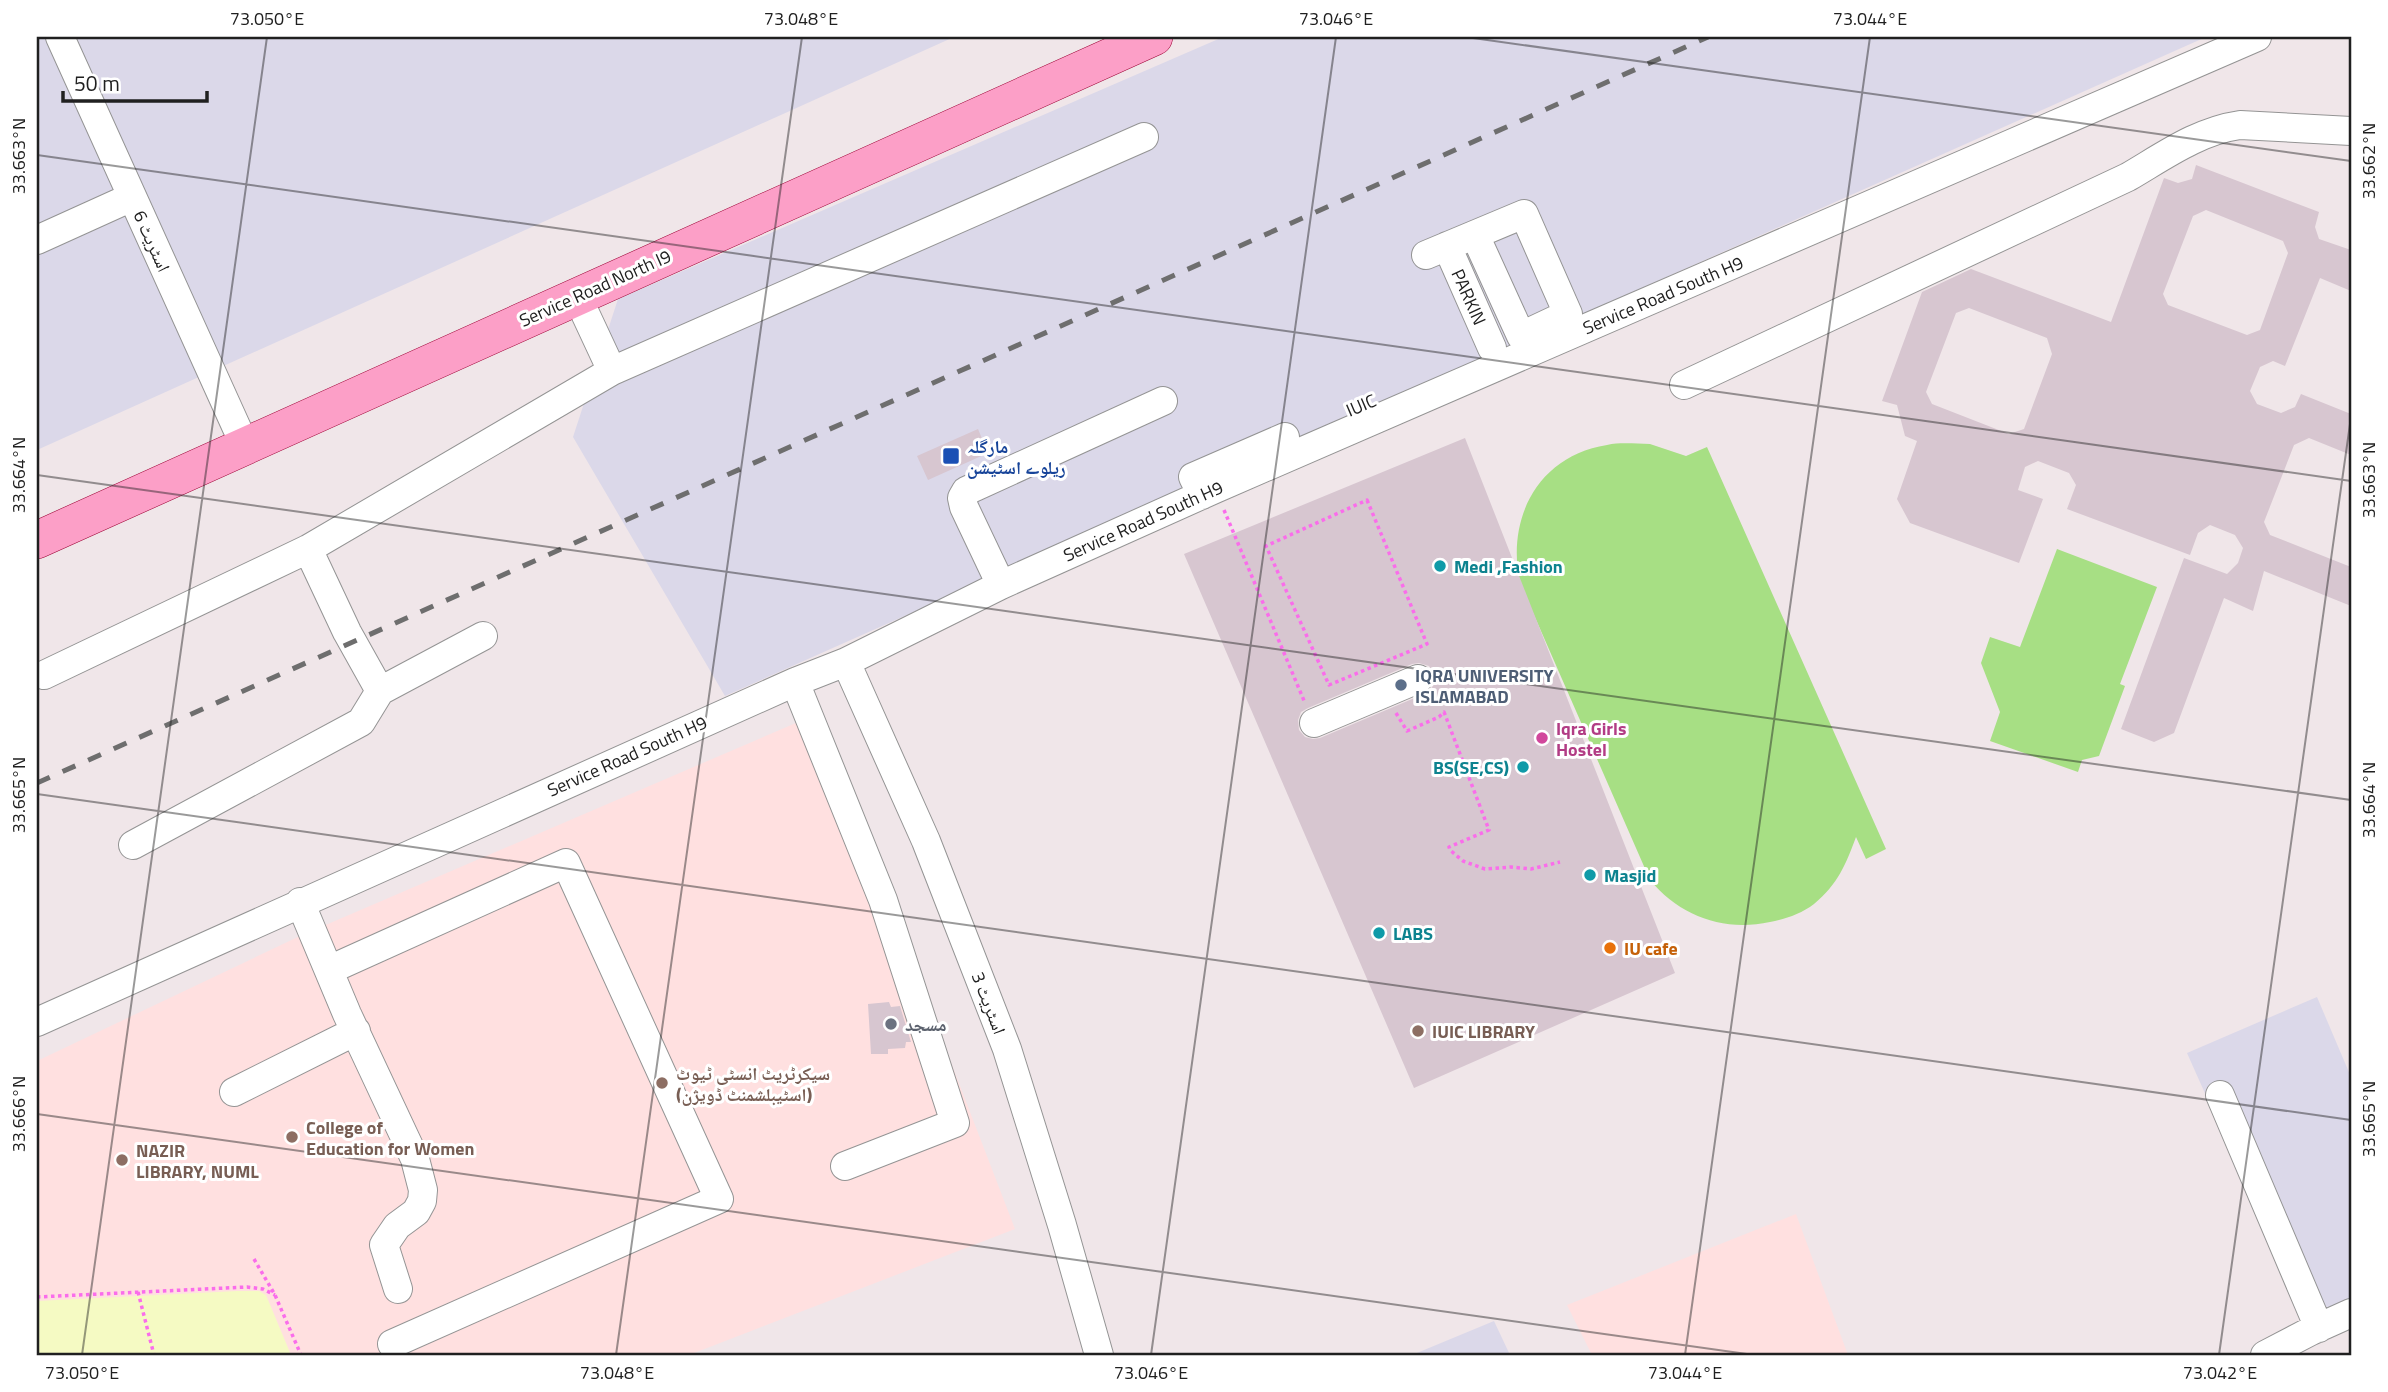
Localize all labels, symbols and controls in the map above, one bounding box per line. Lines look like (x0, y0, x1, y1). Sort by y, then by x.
text: 73.050°E (230, 5, 304, 32)
text: 73.048°E (764, 5, 838, 32)
text: 73.046°E (1299, 5, 1373, 32)
text: 73.044°E (1833, 5, 1907, 32)
scale bar (63, 60, 206, 104)
text: 50 m (74, 67, 120, 99)
text: 33.663°N (5, 118, 32, 194)
text: 33.662°N (2355, 123, 2382, 199)
street label: اسٹریٹ 6 (126, 206, 178, 276)
street label: Service Road North I9 (515, 242, 675, 334)
street label: Service Road South H9 (1578, 249, 1748, 341)
street label: PARKIN (1445, 265, 1493, 329)
street label: IUIC (1342, 387, 1380, 423)
place label: مارگلہ ریلوے اسٹیشن (967, 433, 1066, 481)
text: 33.664°N (5, 437, 32, 513)
text: 33.663°N (2355, 442, 2382, 518)
marker: مارگلہ ریلوے اسٹیشن (941, 446, 961, 466)
street label: Service Road South H9 (1059, 474, 1227, 568)
place label: Medi ,Fashion (1454, 553, 1563, 580)
marker: Medi ,Fashion (1432, 558, 1448, 574)
place label: IQRA UNIVERSITY ISLAMABAD (1415, 662, 1554, 710)
marker: IQRA UNIVERSITY ISLAMABAD (1393, 677, 1409, 693)
street label: Service Road South H9 (543, 709, 711, 803)
place label: Iqra Girls Hostel (1556, 715, 1626, 763)
marker: Iqra Girls Hostel (1534, 730, 1550, 746)
place label: BS(SE,CS) (1433, 754, 1509, 781)
text: 33.665°N (5, 757, 32, 833)
marker: BS(SE,CS) (1515, 759, 1531, 775)
text: 33.664°N (2355, 762, 2382, 838)
place label: Masjid (1604, 862, 1656, 889)
marker: Masjid (1582, 867, 1598, 883)
place label: LABS (1393, 920, 1433, 947)
marker: LABS (1371, 925, 1387, 941)
place label: IU cafe (1624, 935, 1678, 962)
marker: IU cafe (1602, 940, 1618, 956)
street label: اسٹریٹ 3 (965, 968, 1013, 1038)
place label: مسجد (905, 1011, 947, 1038)
marker: مسجد (883, 1016, 899, 1032)
place label: IUIC LIBRARY (1432, 1018, 1536, 1045)
marker: IUIC LIBRARY (1410, 1023, 1426, 1039)
place label: سیکرٹریٹ انسٹی ٹیوٹ (اسٹیبلشمنٹ ڈویژن) (676, 1060, 830, 1108)
marker: سیکرٹریٹ انسٹی ٹیوٹ (اسٹیبلشمنٹ ڈویژن) (654, 1075, 670, 1091)
text: 33.666°N (5, 1076, 32, 1152)
text: 33.665°N (2355, 1081, 2382, 1157)
place label: College of Education for Women (306, 1114, 474, 1162)
marker: College of Education for Women (284, 1129, 300, 1145)
place label: NAZIR LIBRARY, NUML (136, 1137, 259, 1185)
marker: NAZIR LIBRARY, NUML (114, 1152, 130, 1168)
text: 73.050°E (45, 1359, 119, 1386)
text: 73.048°E (580, 1359, 654, 1386)
text: 73.046°E (1114, 1359, 1188, 1386)
text: 73.044°E (1648, 1359, 1722, 1386)
text: 73.042°E (2183, 1359, 2257, 1386)

